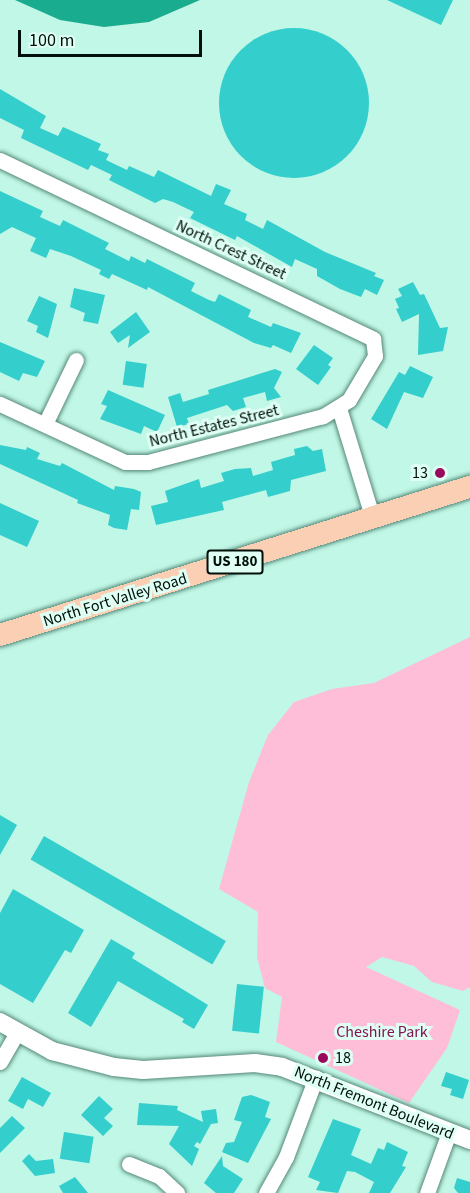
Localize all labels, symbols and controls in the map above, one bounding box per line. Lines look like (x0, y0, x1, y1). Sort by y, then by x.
scale bar (21, 18, 206, 56)
text: 100 m (29, 28, 74, 53)
street label: North Crest Street (173, 216, 289, 284)
street label: North Estates Street (147, 401, 281, 451)
place label: 13 (412, 463, 428, 483)
marker: 13 (433, 466, 447, 480)
road number: US 180 (206, 550, 264, 574)
street label: North Fort Valley Road (41, 569, 189, 631)
park label: Cheshire Park (336, 1022, 428, 1042)
place label: 18 (335, 1048, 351, 1068)
marker: 18 (316, 1051, 330, 1065)
street label: North Fremont Boulevard (291, 1062, 457, 1144)

